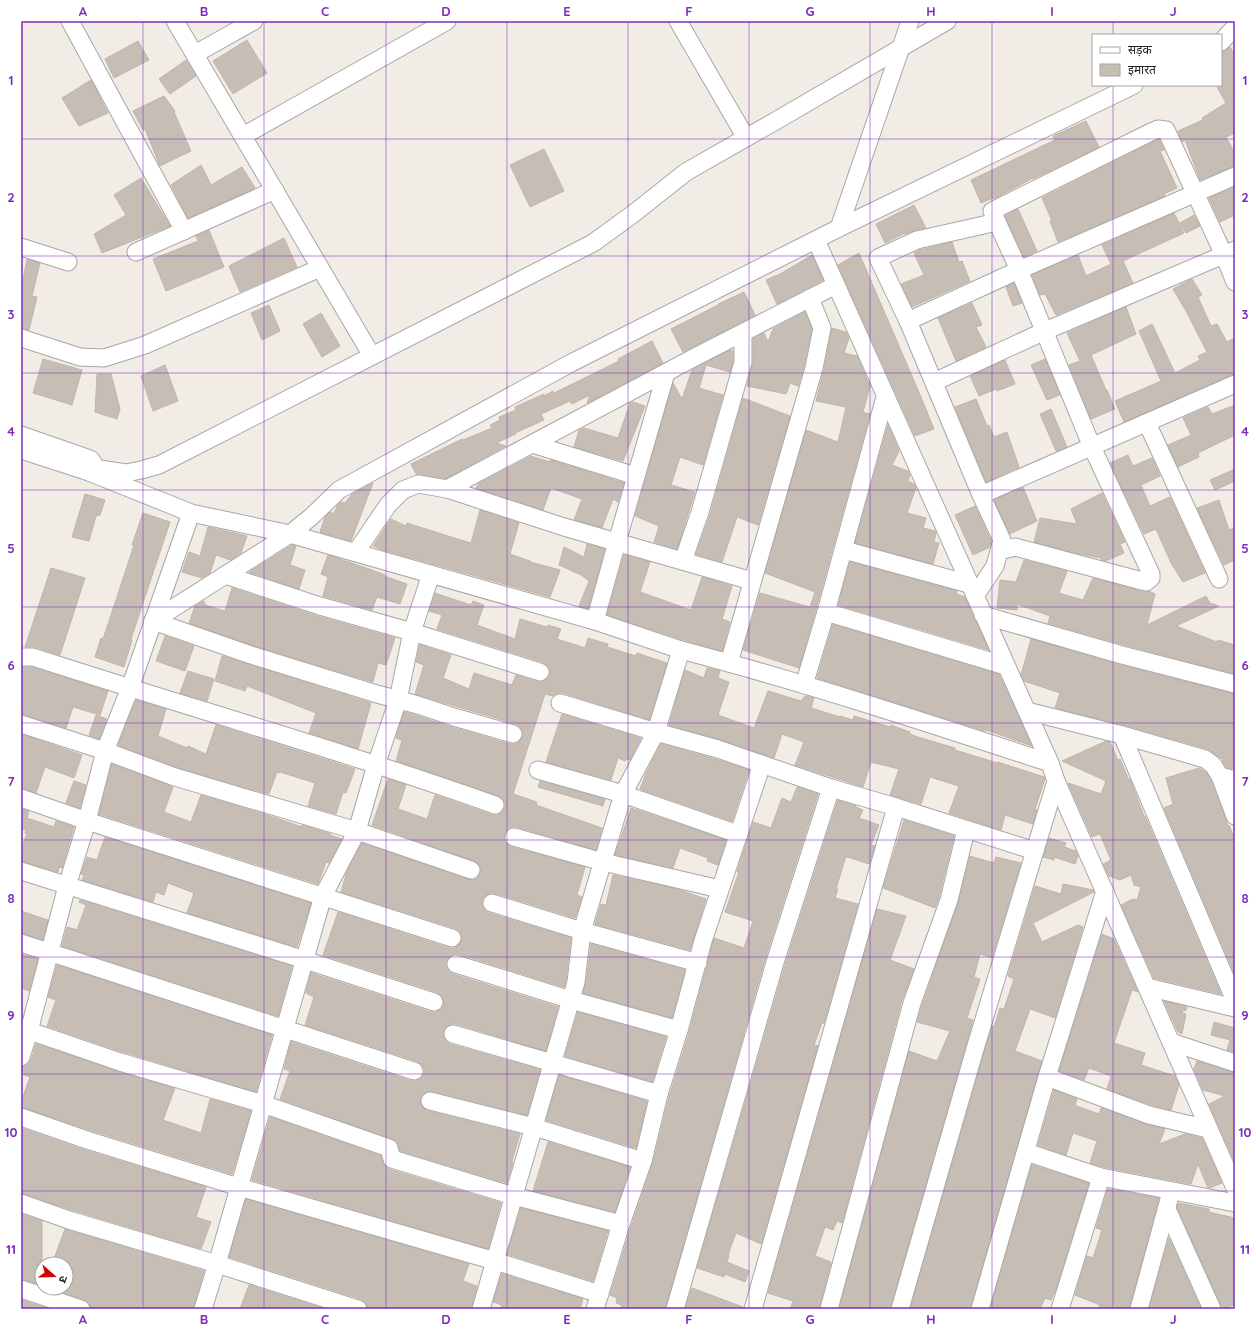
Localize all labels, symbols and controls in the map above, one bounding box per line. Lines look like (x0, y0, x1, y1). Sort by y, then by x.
text: A (79, 3, 88, 19)
text: B (200, 3, 208, 19)
text: C (321, 3, 329, 19)
text: D (441, 3, 451, 19)
text: E (563, 3, 571, 19)
text: F (685, 3, 693, 19)
text: G (805, 3, 815, 19)
text: H (926, 3, 936, 19)
text: I (1050, 3, 1054, 19)
text: J (1169, 3, 1177, 19)
legend (1092, 34, 1222, 86)
text: सड़क (1128, 42, 1153, 57)
text: इमारत (1128, 62, 1157, 77)
text: 1 (8, 72, 14, 88)
text: 1 (1242, 72, 1248, 88)
text: 2 (7, 189, 15, 205)
text: 2 (1241, 189, 1249, 205)
text: 3 (8, 306, 15, 322)
text: 3 (1242, 306, 1249, 322)
text: 4 (7, 423, 15, 439)
text: 4 (1241, 423, 1249, 439)
text: 5 (7, 540, 15, 556)
text: 5 (1241, 540, 1249, 556)
text: 6 (7, 657, 15, 673)
text: 6 (1241, 657, 1249, 673)
text: 7 (7, 773, 15, 789)
text: 7 (1241, 773, 1249, 789)
text: 8 (7, 890, 15, 906)
text: 8 (1241, 890, 1249, 906)
text: 9 (7, 1007, 15, 1023)
text: 9 (1241, 1007, 1249, 1023)
text: 10 (4, 1124, 18, 1140)
text: 10 (1238, 1124, 1252, 1140)
text: 11 (6, 1241, 16, 1257)
text: 11 (1240, 1241, 1250, 1257)
north arrow (34, 1256, 74, 1296)
text: उ (56, 1274, 71, 1285)
text: A (79, 1311, 88, 1327)
text: B (200, 1311, 208, 1327)
text: C (321, 1311, 329, 1327)
text: D (441, 1311, 451, 1327)
text: E (563, 1311, 571, 1327)
text: F (685, 1311, 693, 1327)
text: G (805, 1311, 815, 1327)
text: H (926, 1311, 936, 1327)
text: I (1050, 1311, 1054, 1327)
text: J (1169, 1311, 1177, 1327)

